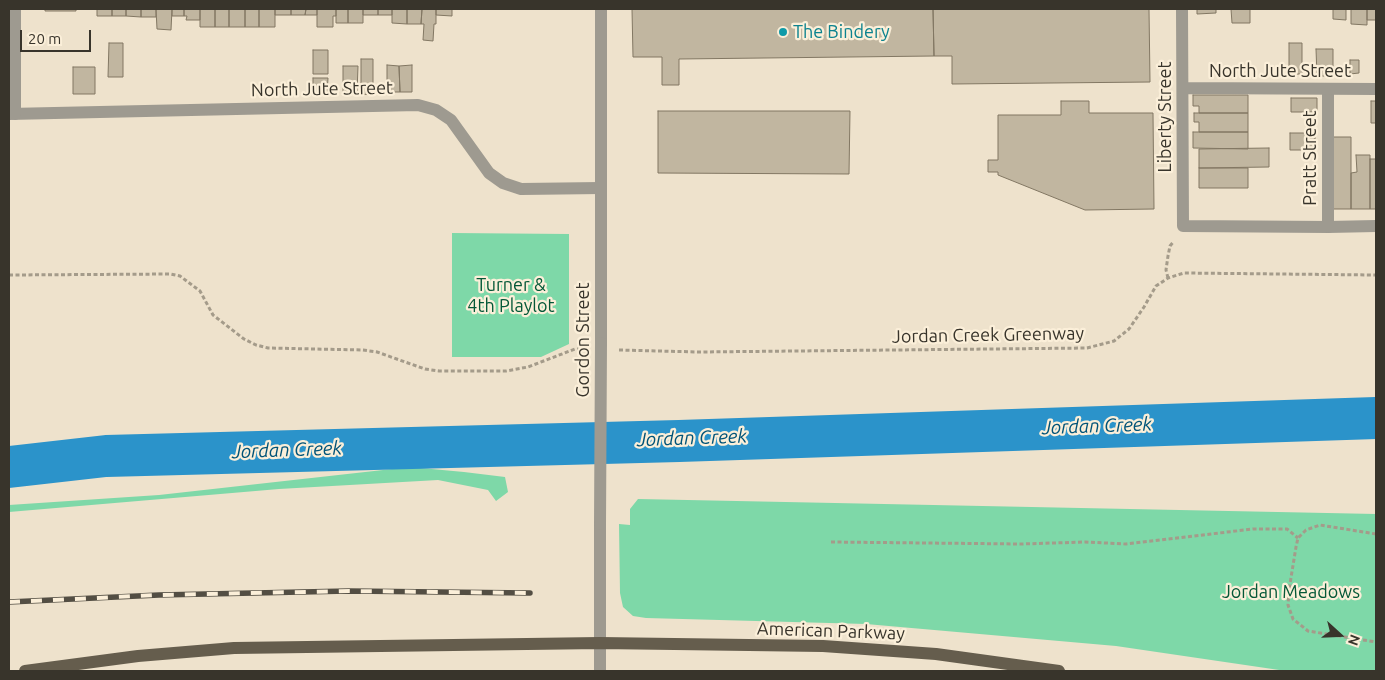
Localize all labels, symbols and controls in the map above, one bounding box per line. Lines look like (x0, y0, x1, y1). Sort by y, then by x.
scale bar (22, 20, 94, 52)
place label: The Bindery (793, 21, 890, 43)
marker: The Bindery (777, 26, 789, 38)
text: 20 m (28, 30, 61, 47)
street label: North Jute Street (1209, 60, 1351, 82)
street label: Liberty Street (1154, 62, 1176, 172)
street label: North Jute Street (251, 77, 393, 101)
street label: Pratt Street (1299, 110, 1321, 206)
park label: Turner & 4th Playlot (467, 274, 555, 316)
street label: Gordon Street (572, 283, 594, 397)
street label: Jordan Creek Greenway (892, 323, 1084, 347)
water label: Jordan Creek (1042, 413, 1152, 439)
water label: Jordan Creek (637, 425, 747, 451)
water label: Jordan Creek (232, 437, 342, 463)
park label: Jordan Meadows (1222, 581, 1360, 603)
north arrow (1315, 610, 1365, 660)
street label: American Parkway (757, 618, 905, 644)
text: N (1345, 632, 1363, 648)

